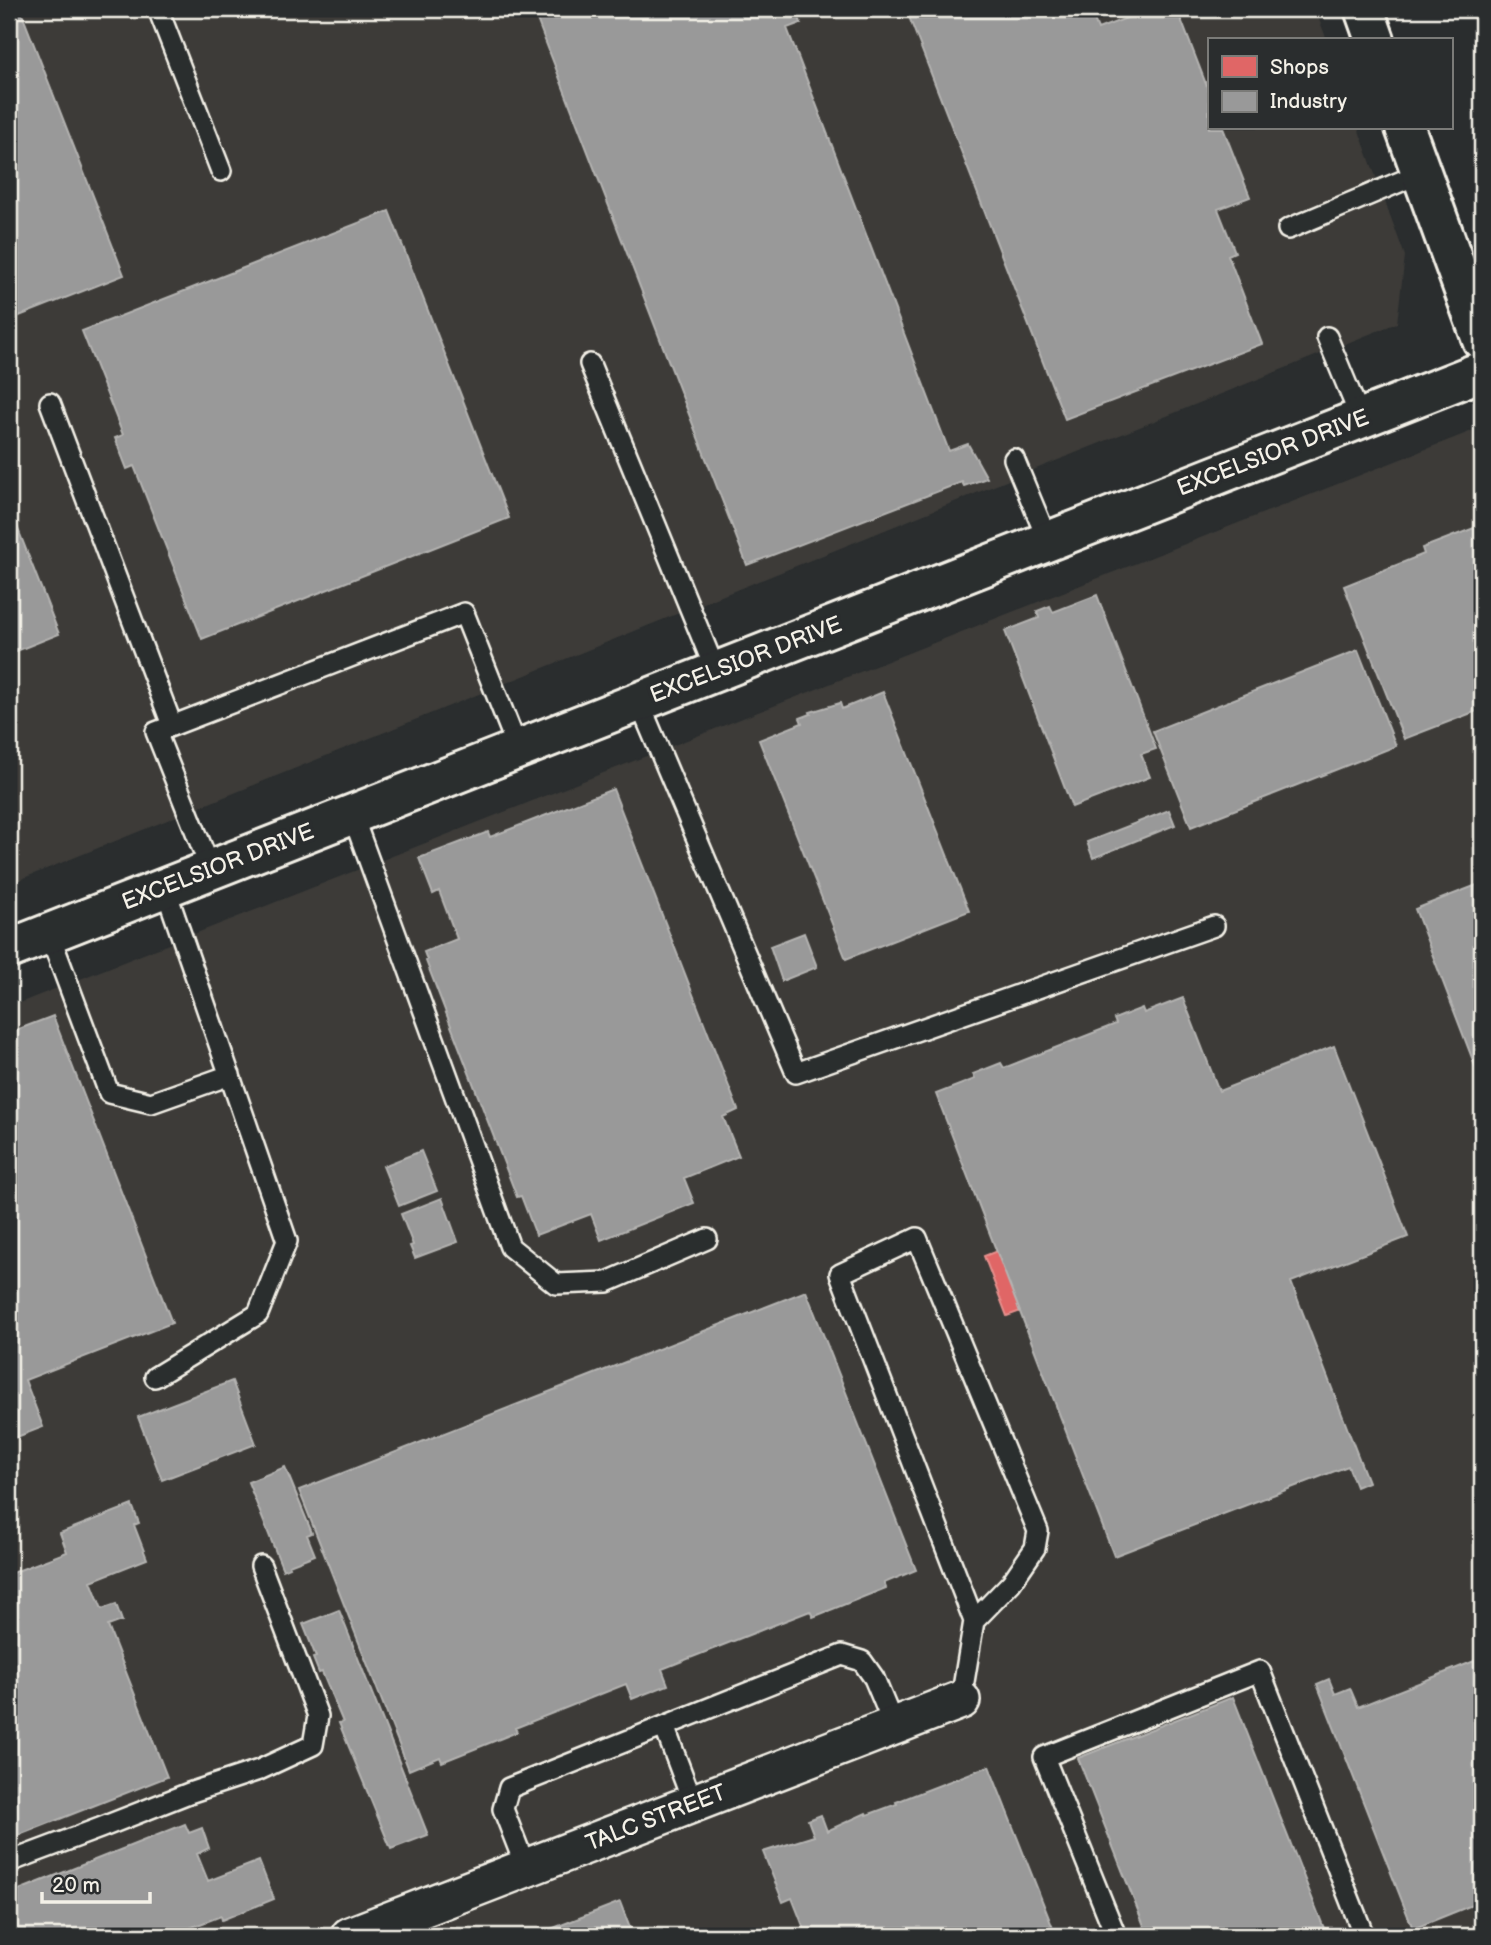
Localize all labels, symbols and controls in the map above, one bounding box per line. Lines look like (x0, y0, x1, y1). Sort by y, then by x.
legend (1208, 38, 1452, 130)
text: Shops (1270, 55, 1329, 80)
text: Industry (1270, 89, 1348, 114)
street label: EXCELSIOR DRIVE (1173, 403, 1373, 503)
street label: EXCELSIOR DRIVE (646, 610, 846, 710)
street label: EXCELSIOR DRIVE (118, 817, 318, 917)
street label: TALC STREET (582, 1778, 730, 1858)
scale bar (42, 1861, 150, 1905)
text: 20 m (52, 1873, 100, 1898)

